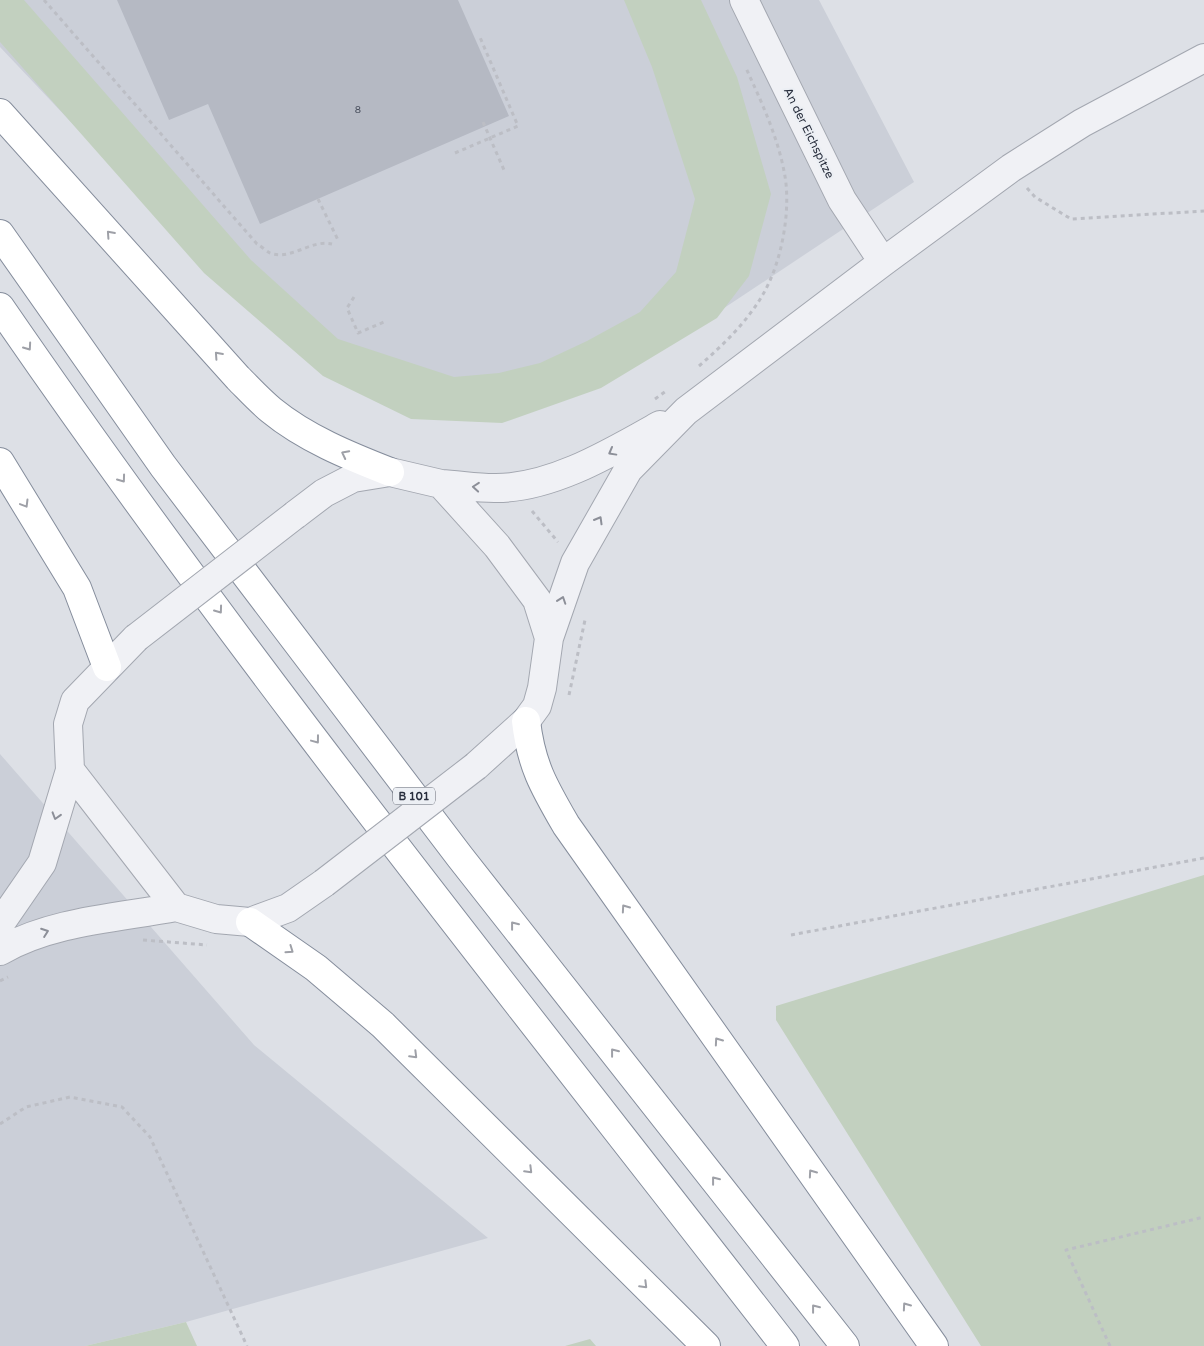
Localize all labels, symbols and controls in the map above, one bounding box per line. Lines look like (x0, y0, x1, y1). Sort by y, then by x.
street label: An der Eichspitze (781, 85, 837, 181)
house number: 8 (355, 104, 361, 116)
one-way arrow (107, 230, 116, 239)
one-way arrow (22, 342, 31, 351)
one-way arrow (214, 352, 223, 361)
one-way arrow (609, 445, 618, 455)
one-way arrow (341, 450, 350, 460)
one-way arrow (117, 473, 125, 482)
one-way arrow (472, 482, 480, 493)
one-way arrow (19, 498, 29, 507)
one-way arrow (592, 516, 602, 525)
one-way arrow (556, 597, 566, 605)
one-way arrow (213, 604, 221, 613)
one-way arrow (311, 734, 319, 743)
road number: B 101 (393, 788, 435, 804)
one-way arrow (52, 812, 62, 820)
one-way arrow (622, 905, 630, 914)
one-way arrow (510, 921, 519, 930)
one-way arrow (40, 928, 49, 938)
one-way arrow (284, 944, 294, 953)
one-way arrow (715, 1037, 724, 1047)
one-way arrow (612, 1049, 620, 1058)
one-way arrow (408, 1050, 417, 1059)
one-way arrow (523, 1164, 532, 1173)
one-way arrow (809, 1170, 818, 1179)
one-way arrow (712, 1177, 720, 1186)
one-way arrow (638, 1279, 647, 1288)
one-way arrow (903, 1302, 912, 1312)
one-way arrow (813, 1305, 821, 1314)

